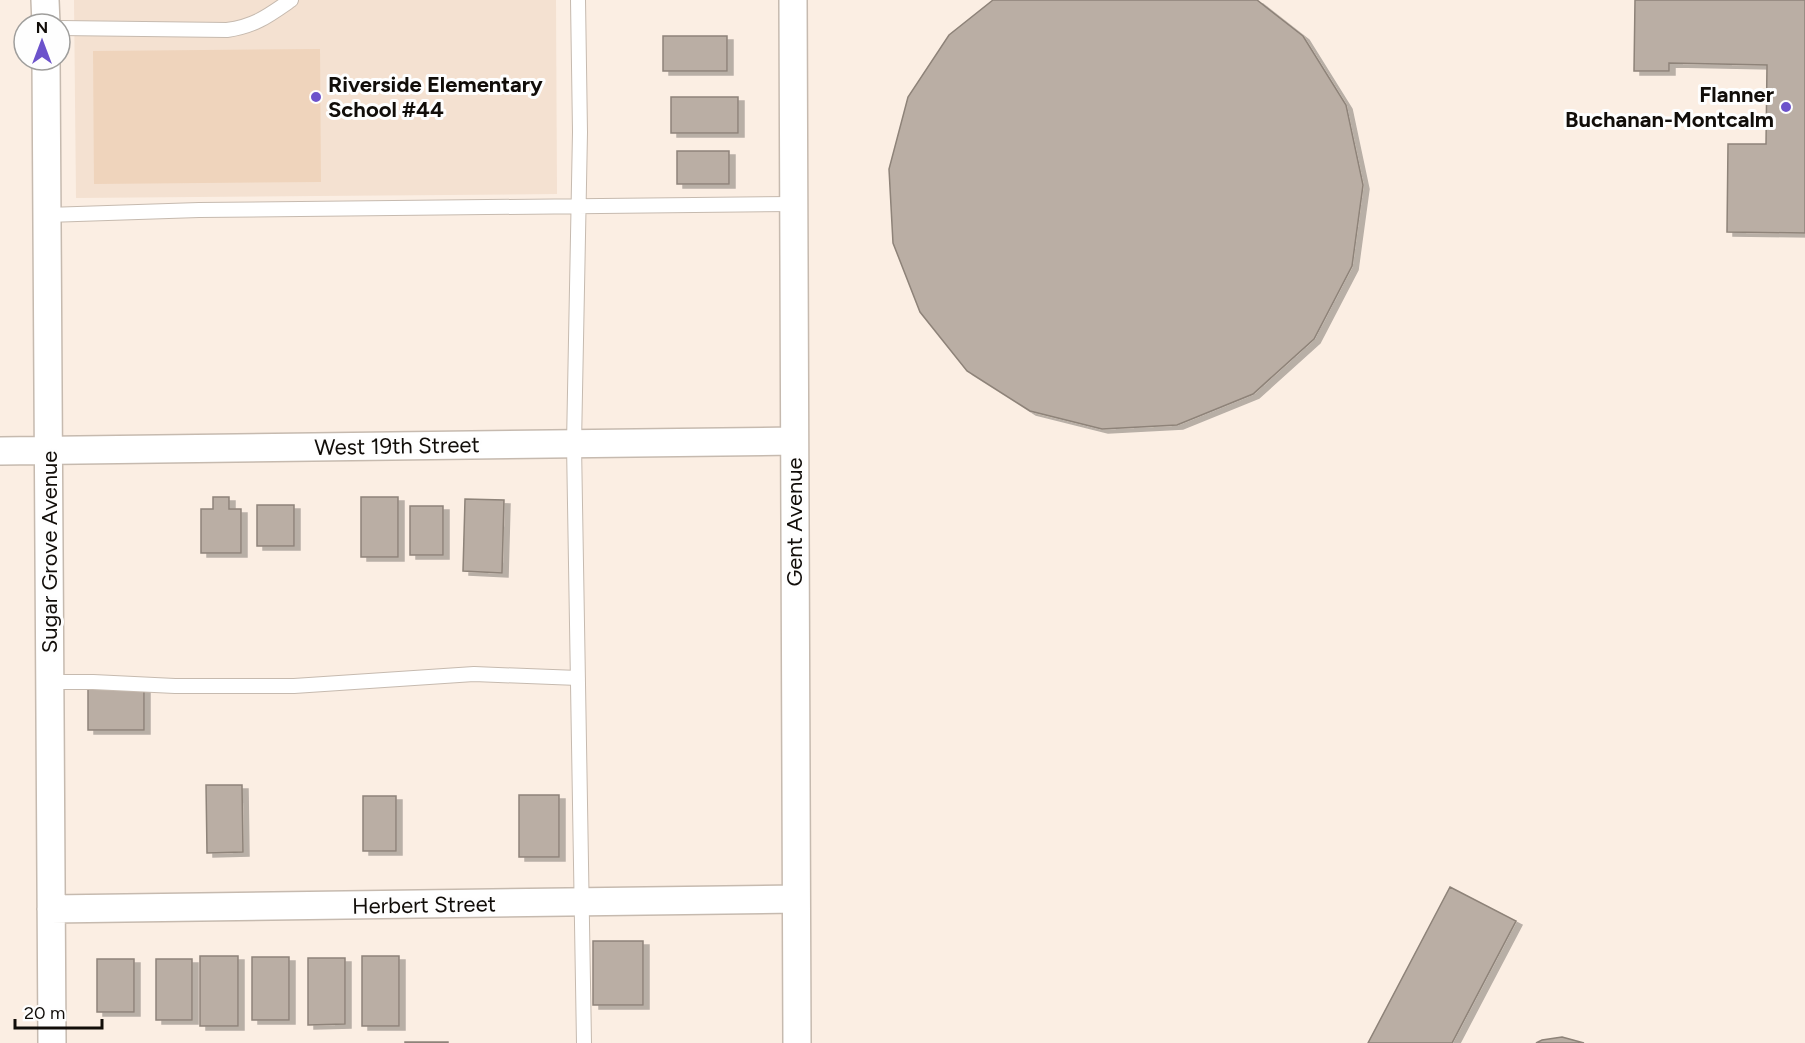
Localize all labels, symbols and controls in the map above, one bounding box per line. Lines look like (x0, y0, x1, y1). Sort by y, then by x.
north arrow (12, 12, 72, 72)
text: N (36, 18, 48, 37)
place label: Riverside Elementary School #44 (328, 71, 543, 123)
place label: Flanner Buchanan-Montcalm (1565, 81, 1775, 133)
marker: Riverside Elementary School #44 (309, 90, 323, 104)
marker: Flanner Buchanan-Montcalm (1779, 100, 1793, 114)
street label: West 19th Street (314, 431, 480, 461)
street label: Sugar Grove Avenue (36, 451, 63, 653)
street label: Gent Avenue (781, 457, 808, 587)
street label: Herbert Street (352, 890, 496, 920)
scale bar (15, 992, 102, 1030)
text: 20 m (24, 1002, 65, 1024)

